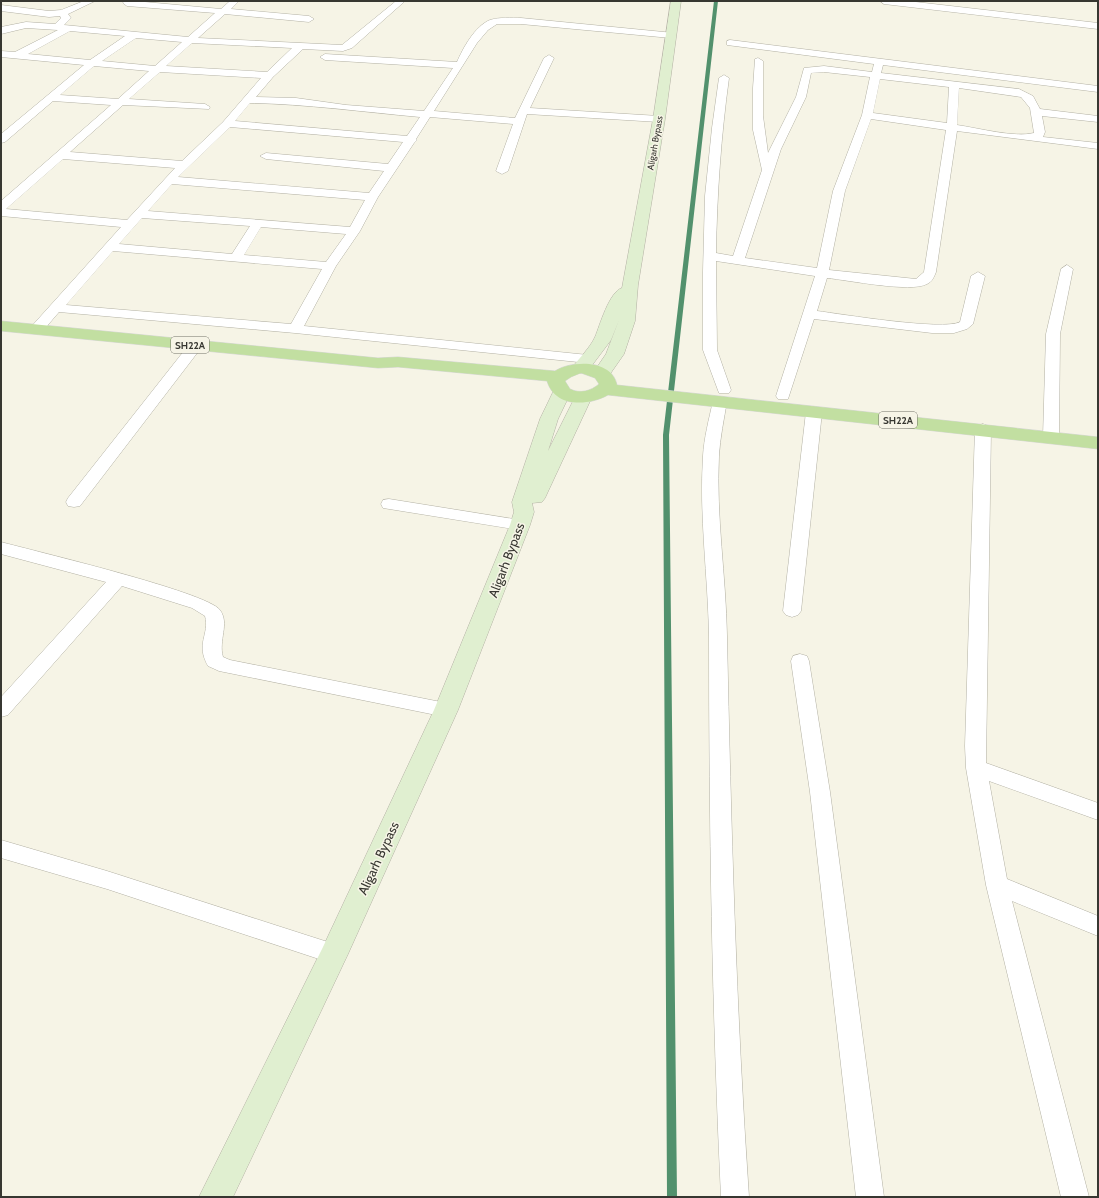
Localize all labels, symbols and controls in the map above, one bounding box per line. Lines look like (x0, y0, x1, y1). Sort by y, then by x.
street label: Aligarh Bypass (644, 115, 665, 171)
road number: SH22A (171, 337, 209, 353)
road number: SH22A (879, 412, 917, 428)
street label: Aligarh Bypass (484, 520, 528, 600)
street label: Aligarh Bypass (354, 818, 402, 897)

